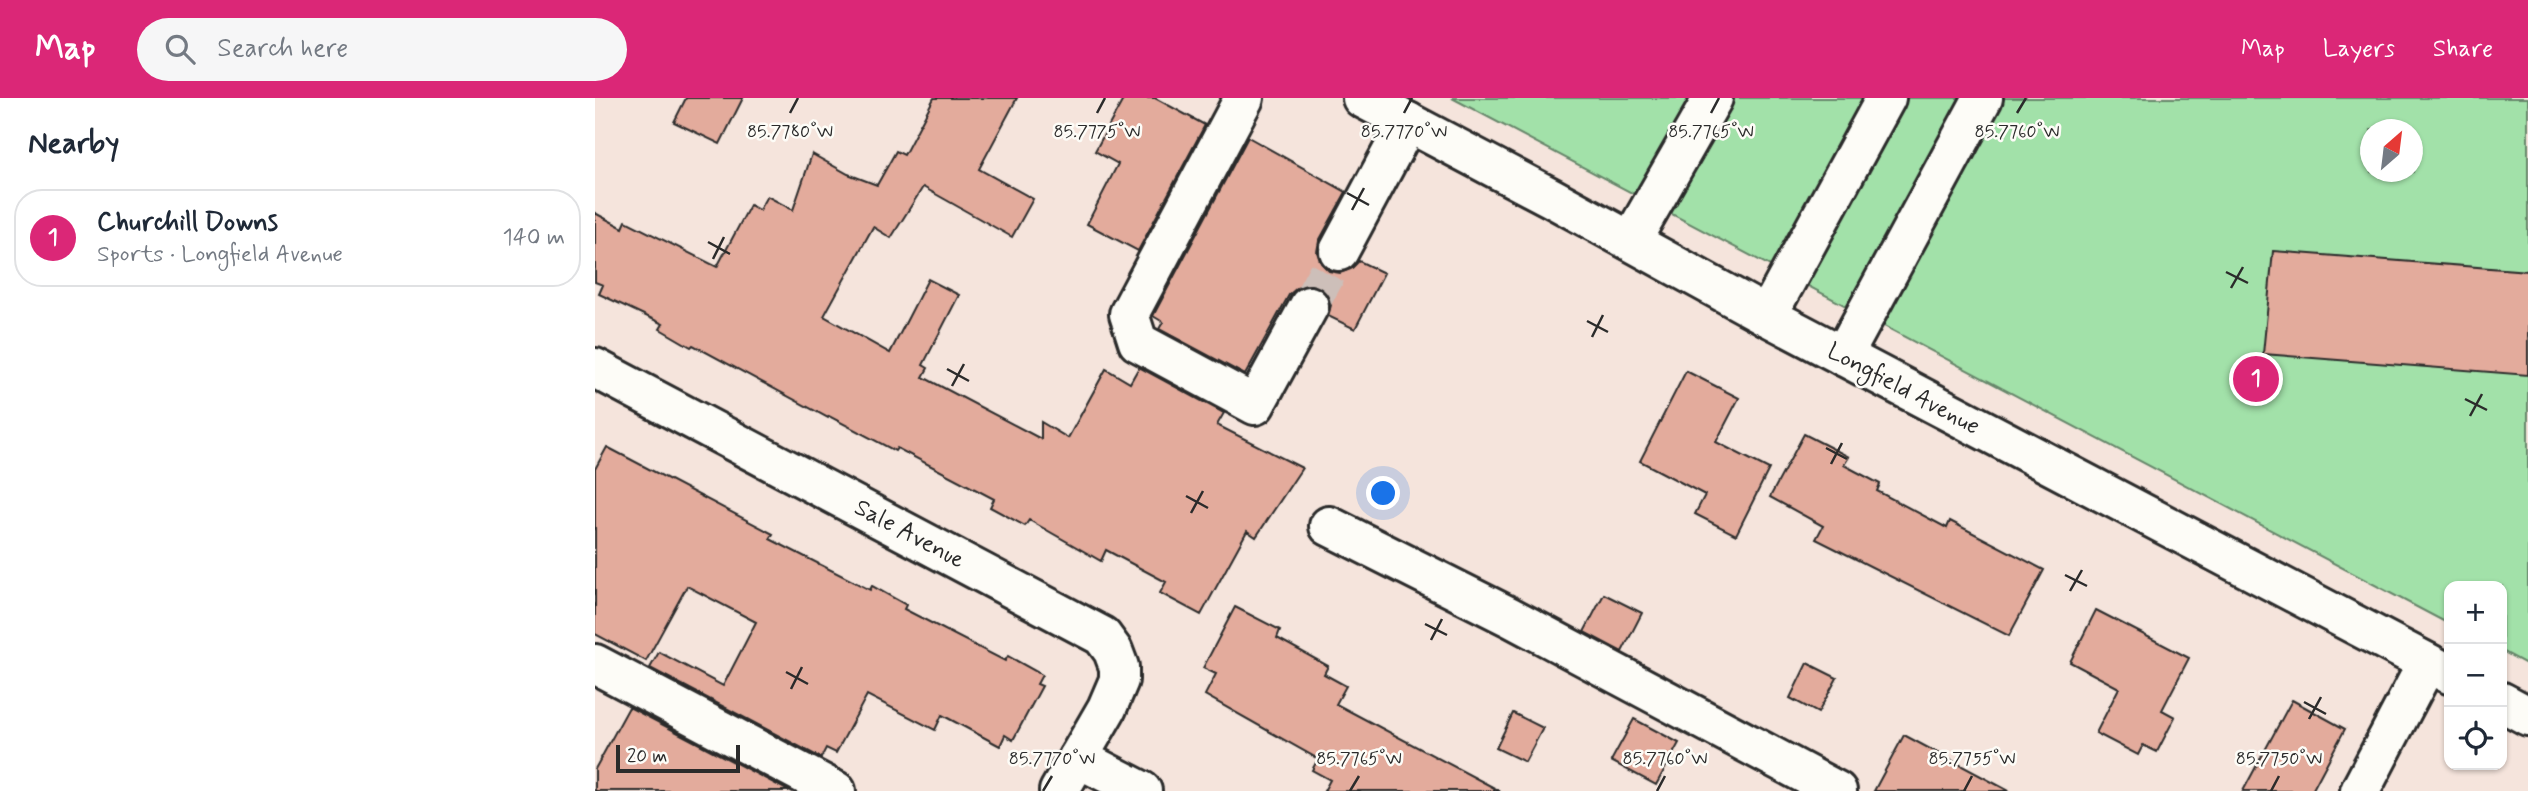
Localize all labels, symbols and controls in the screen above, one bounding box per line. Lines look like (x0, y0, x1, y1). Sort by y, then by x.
search box (137, 18, 627, 81)
text: Map (35, 27, 95, 71)
icon: search (161, 30, 199, 68)
text: Search here (217, 32, 348, 66)
text: Map (2241, 34, 2285, 65)
text: Layers (2323, 34, 2395, 65)
text: Share (2433, 34, 2493, 65)
north arrow (2360, 119, 2423, 182)
text: 85.7780°W (747, 120, 833, 144)
text: 85.7775°W (1053, 120, 1141, 144)
text: 85.7770°W (1361, 120, 1447, 144)
text: 85.7765°W (1668, 120, 1754, 144)
text: 85.7760°W (1975, 120, 2059, 144)
text: Nearby (28, 124, 119, 163)
text: Churchill Downs (97, 206, 278, 240)
text: 1 (48, 223, 58, 253)
text: 140 m (502, 223, 565, 253)
text: Sports · Longfield Avenue (97, 240, 343, 270)
street label: Longfield Avenue (1821, 336, 1985, 444)
pin: 1 (2233, 353, 2279, 405)
your location (1366, 476, 1400, 510)
street label: Sale Avenue (849, 492, 970, 576)
map controls (2444, 581, 2507, 770)
button: + (2444, 581, 2507, 644)
button: − (2444, 644, 2507, 707)
button: locate (2444, 707, 2507, 770)
scale bar (616, 742, 740, 774)
text: 20 m (627, 744, 667, 769)
text: 85.7770°W (1009, 747, 1095, 771)
text: 85.7765°W (1316, 747, 1402, 771)
text: 85.7760°W (1623, 747, 1707, 771)
text: 85.7755°W (1928, 747, 2016, 771)
text: 85.7750°W (2236, 747, 2322, 771)

